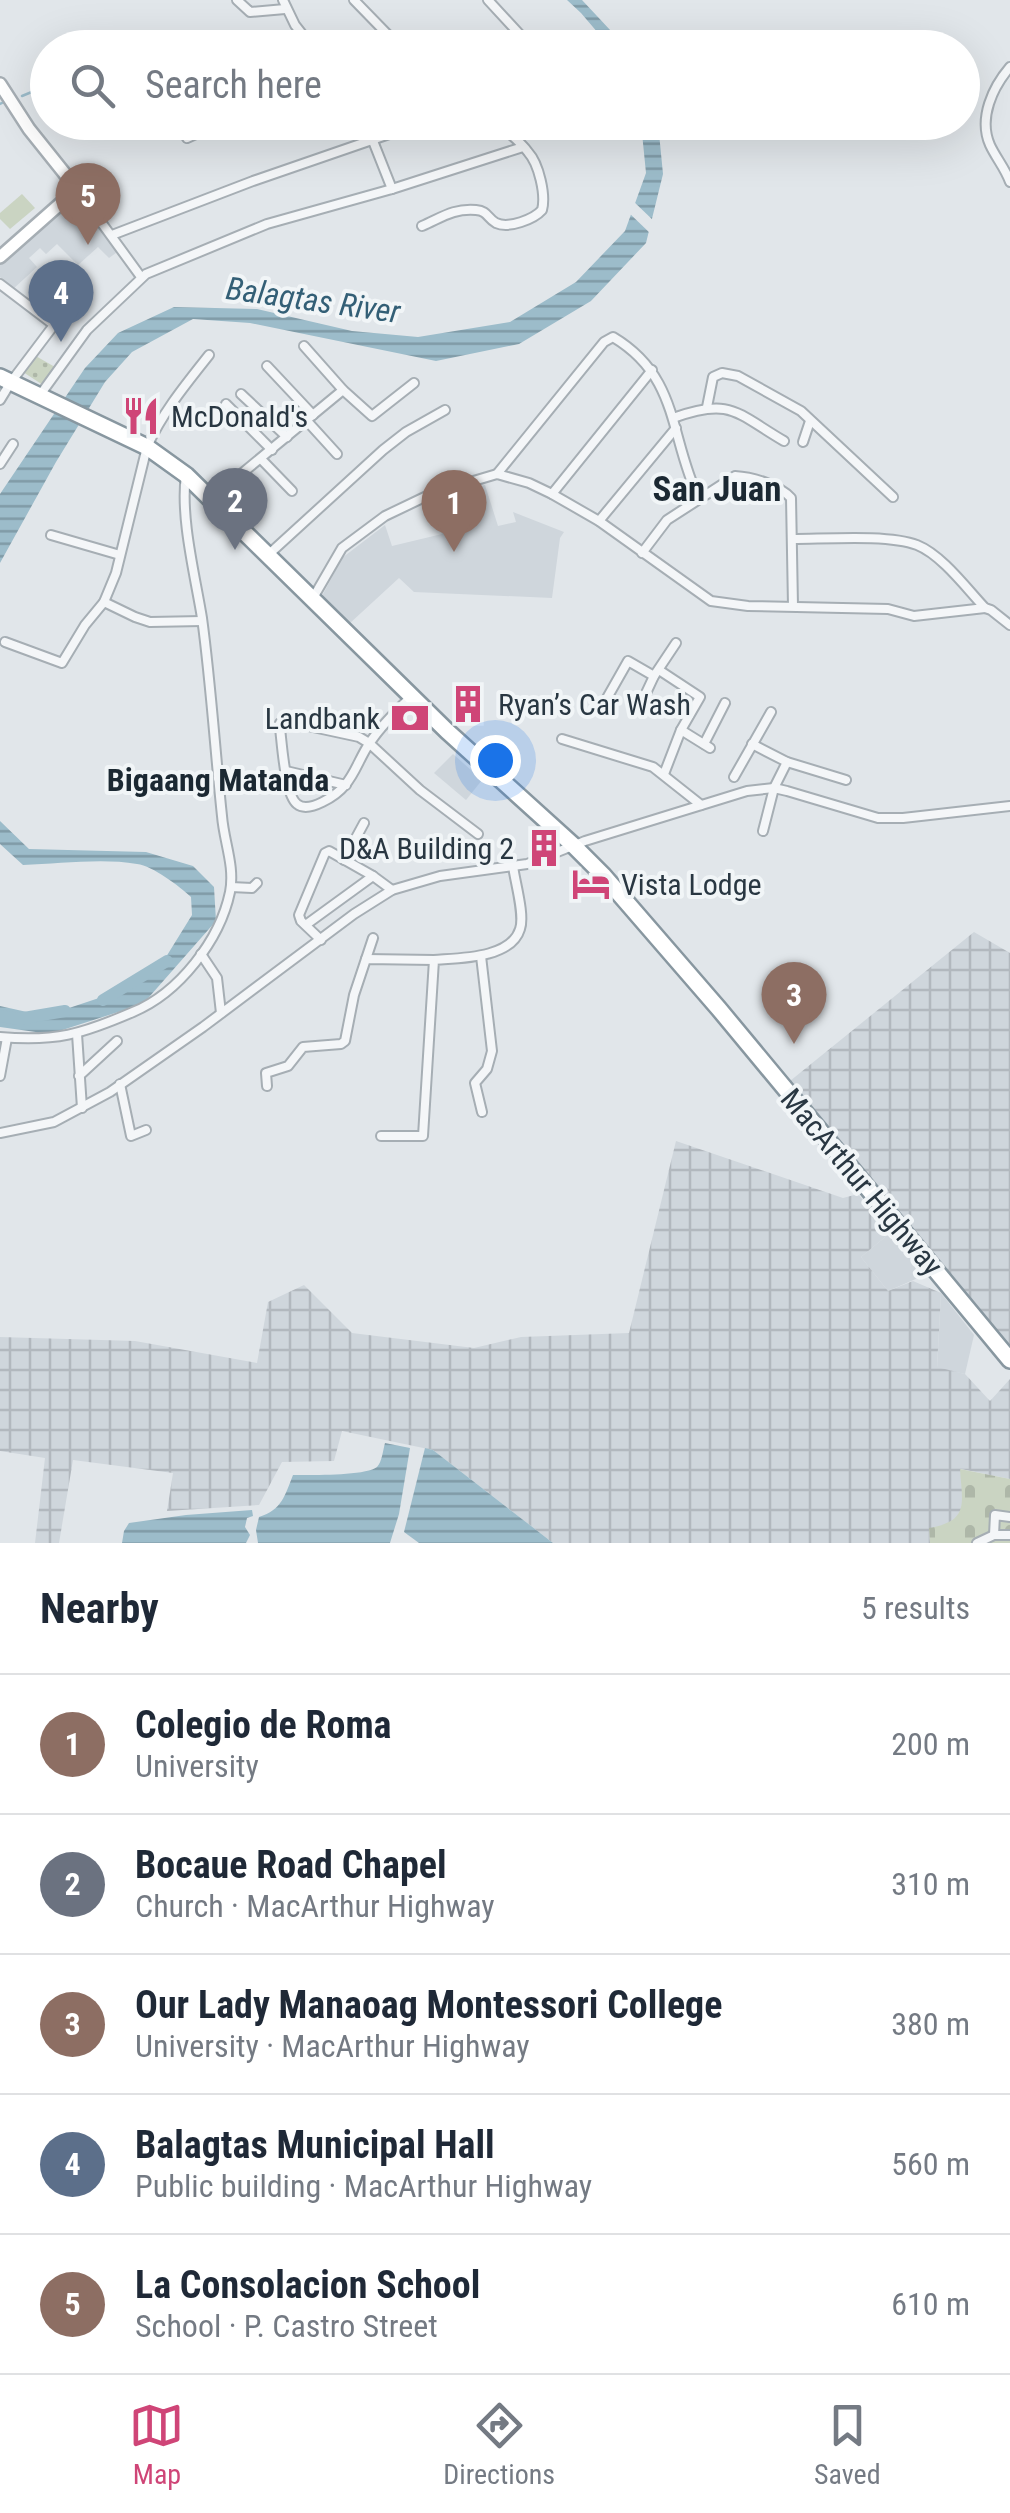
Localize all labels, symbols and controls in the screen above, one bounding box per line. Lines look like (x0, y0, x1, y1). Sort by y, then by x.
search box (30, 30, 980, 140)
icon: search (65, 58, 120, 113)
text: Search here (145, 63, 322, 107)
pin: 5 (56, 162, 120, 245)
pin: 4 (28, 260, 94, 342)
water label: Balagtas River (224, 269, 404, 331)
restaurant icon: McDonald's (120, 395, 162, 437)
place label: McDonald's (171, 399, 308, 434)
pin: 2 (202, 468, 268, 550)
district label: San Juan (653, 469, 781, 510)
pin: 1 (422, 470, 486, 552)
building icon: Ryan’s Car Wash (447, 683, 489, 725)
place label: Ryan’s Car Wash (498, 687, 691, 722)
bank icon: Landbank (389, 697, 431, 739)
place label: Landbank (265, 701, 380, 736)
your location (470, 735, 521, 786)
district label: Bigaang Matanda (107, 761, 329, 799)
building icon: D&A Building 2 (523, 827, 565, 869)
place label: D&A Building 2 (339, 831, 514, 866)
hotel icon: Vista Lodge (570, 863, 612, 905)
place label: Vista Lodge (621, 867, 762, 902)
pin: 3 (762, 962, 826, 1044)
street label: MacArthur Highway (774, 1082, 950, 1282)
text: Nearby (40, 1584, 159, 1633)
text: 5 results (861, 1589, 970, 1627)
text: Colegio de Roma (135, 1703, 391, 1747)
text: 1 (64, 1725, 81, 1763)
text: 200 m (891, 1725, 970, 1763)
text: University (135, 1747, 259, 1785)
text: Bocaue Road Chapel (135, 1843, 447, 1887)
text: 2 (64, 1865, 81, 1903)
text: 310 m (891, 1865, 970, 1903)
text: Church · MacArthur Highway (135, 1887, 495, 1925)
text: Our Lady Manaoag Montessori College (135, 1983, 722, 2027)
text: 3 (64, 2005, 81, 2043)
text: 380 m (891, 2005, 970, 2043)
text: University · MacArthur Highway (135, 2027, 530, 2065)
text: Balagtas Municipal Hall (135, 2123, 495, 2167)
text: 4 (64, 2145, 81, 2183)
text: 560 m (891, 2145, 970, 2183)
text: Public building · MacArthur Highway (135, 2167, 592, 2205)
text: La Consolacion School (135, 2263, 480, 2307)
text: 5 (64, 2285, 81, 2323)
text: 610 m (891, 2285, 970, 2323)
text: School · P. Castro Street (135, 2307, 438, 2345)
tab: Map (129, 2398, 184, 2491)
tab: Directions (443, 2398, 555, 2491)
tab: Saved (814, 2398, 881, 2491)

